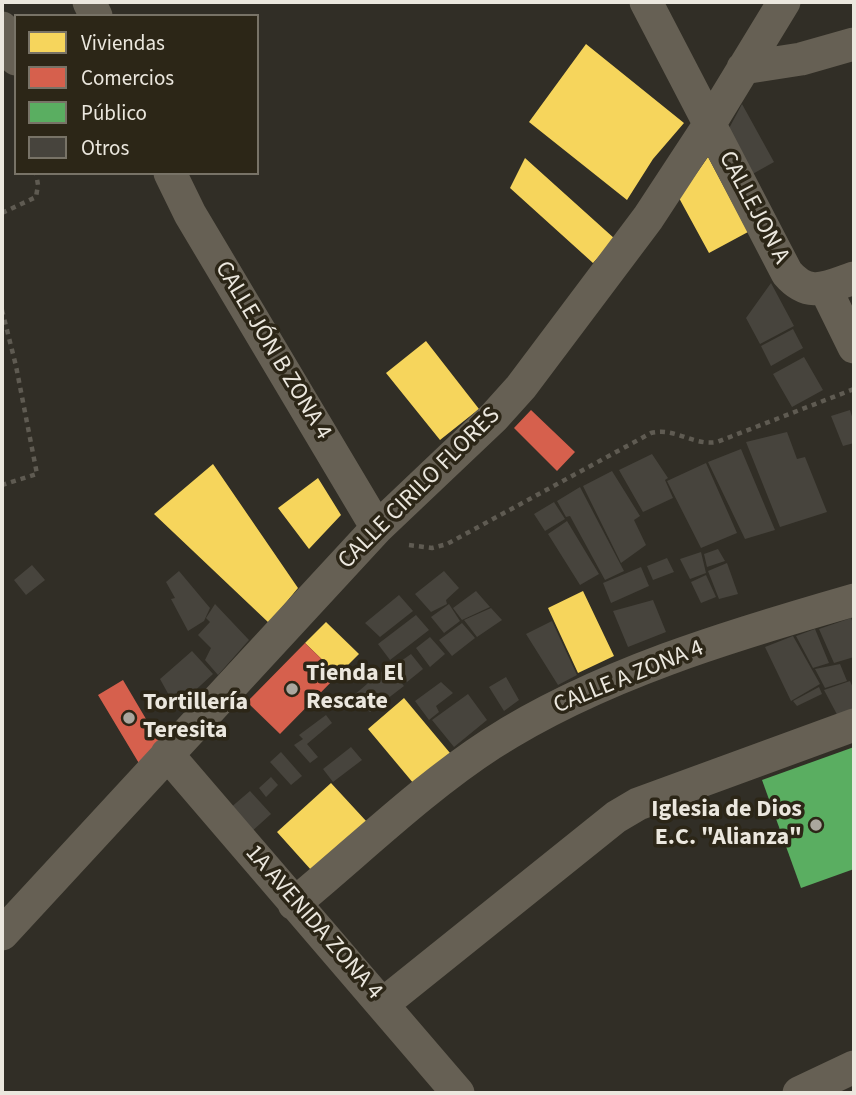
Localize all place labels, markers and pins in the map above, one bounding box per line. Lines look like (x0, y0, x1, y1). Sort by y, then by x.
place label: Tienda El Rescate (306, 661, 403, 717)
marker: Tienda El Rescate (284, 681, 300, 697)
place label: Tortillería Teresita (143, 690, 248, 746)
marker: Tortillería Teresita (121, 710, 137, 726)
place label: Iglesia de Dios E.C. "Alianza" (651, 797, 802, 853)
marker: Iglesia de Dios E.C. "Alianza" (808, 817, 824, 833)

